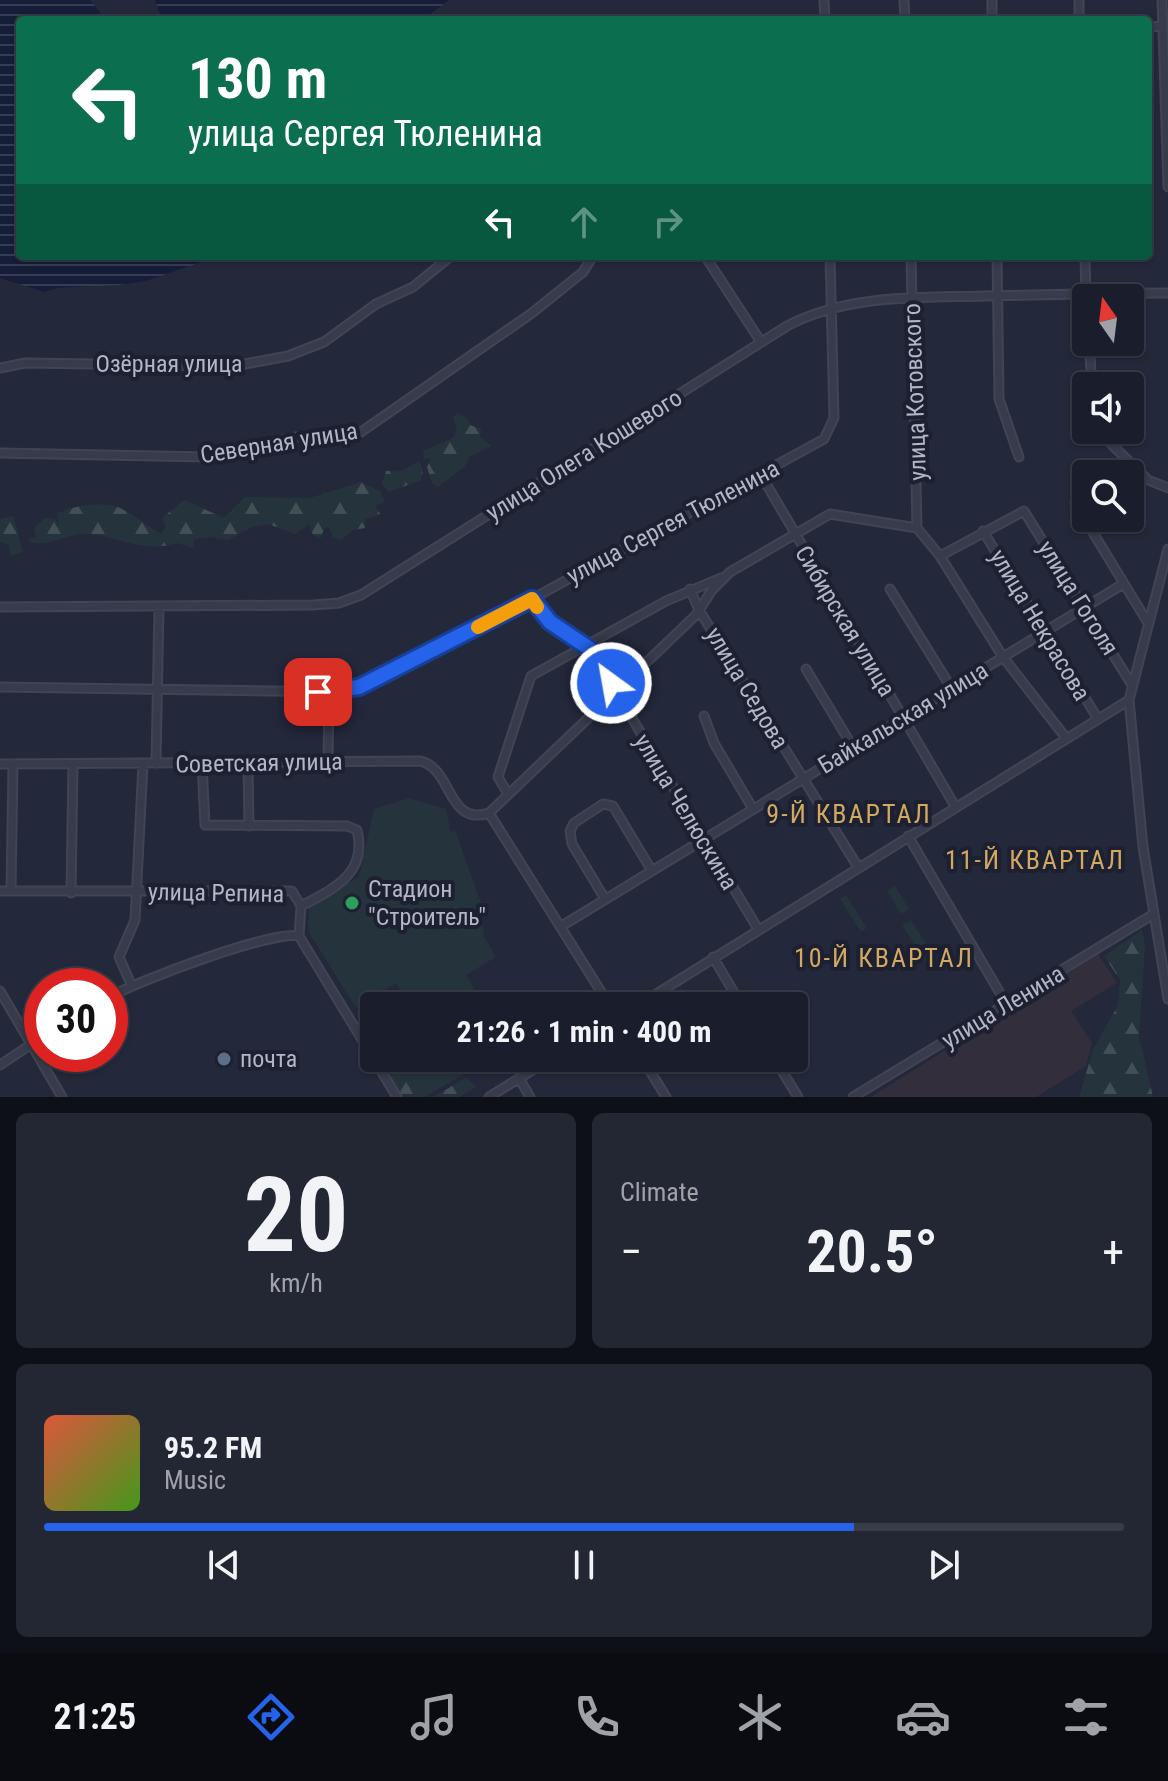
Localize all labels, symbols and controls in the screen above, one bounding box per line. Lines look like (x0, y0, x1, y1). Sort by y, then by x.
text: 130 m (188, 46, 327, 112)
icon: left (56, 48, 160, 152)
text: улица Сергея Тюленина (188, 113, 543, 155)
icon: left (478, 200, 522, 244)
icon: ahead (562, 200, 606, 244)
icon: right (646, 200, 690, 244)
north arrow (1072, 284, 1144, 356)
map controls (1072, 284, 1144, 532)
street label: улица Котовского (898, 303, 932, 481)
street label: Озёрная улица (95, 350, 243, 378)
button: sound (1072, 372, 1144, 444)
street label: улица Олега Кошевого (481, 383, 687, 527)
street label: Северная улица (198, 417, 360, 469)
street label: улица Сергея Тюленина (562, 454, 784, 590)
button: search (1072, 460, 1144, 532)
street label: улица Гоголя (1032, 536, 1124, 660)
street label: Сибирская улица (789, 541, 901, 701)
street label: улица Некрасова (984, 544, 1096, 706)
street label: улица Седова (700, 622, 794, 754)
position arrow (569, 641, 653, 725)
street label: Байкальская улица (813, 656, 993, 780)
pin (284, 658, 352, 726)
icon: arrive (296, 670, 340, 714)
street label: улица Челюскина (628, 729, 744, 895)
street label: Советская улица (175, 748, 343, 778)
district label: 9-Й КВАРТАЛ (766, 799, 932, 829)
district label: 11-Й КВАРТАЛ (945, 845, 1125, 875)
place label: Стадион "Строитель" (368, 875, 486, 931)
street label: улица Репина (148, 878, 284, 908)
marker: Стадион "Строитель" (343, 894, 361, 912)
district label: 10-Й КВАРТАЛ (794, 943, 974, 973)
street label: улица Ленина (937, 960, 1069, 1054)
speed limit sign: 30 (24, 968, 128, 1072)
text: 21:26 · 1 min · 400 m (457, 1014, 711, 1049)
place label: почта (240, 1045, 297, 1073)
marker: почта (215, 1050, 233, 1068)
text: 20 (243, 1155, 349, 1276)
text: Climate (620, 1177, 699, 1207)
text: 20.5° (806, 1216, 938, 1287)
text: − (620, 1226, 642, 1278)
text: + (1102, 1226, 1124, 1278)
text: km/h (269, 1268, 323, 1298)
text: 95.2 FM (164, 1430, 262, 1465)
text: Music (164, 1465, 226, 1495)
icon: previous (202, 1543, 246, 1587)
icon: pause (562, 1543, 606, 1587)
icon: next (922, 1543, 966, 1587)
icon: directions (243, 1689, 299, 1745)
icon: music (406, 1689, 462, 1745)
icon: phone (569, 1689, 625, 1745)
icon: climate (732, 1689, 788, 1745)
icon: car (895, 1689, 951, 1745)
icon: filters (1058, 1689, 1114, 1745)
text: 21:25 (54, 1696, 136, 1738)

